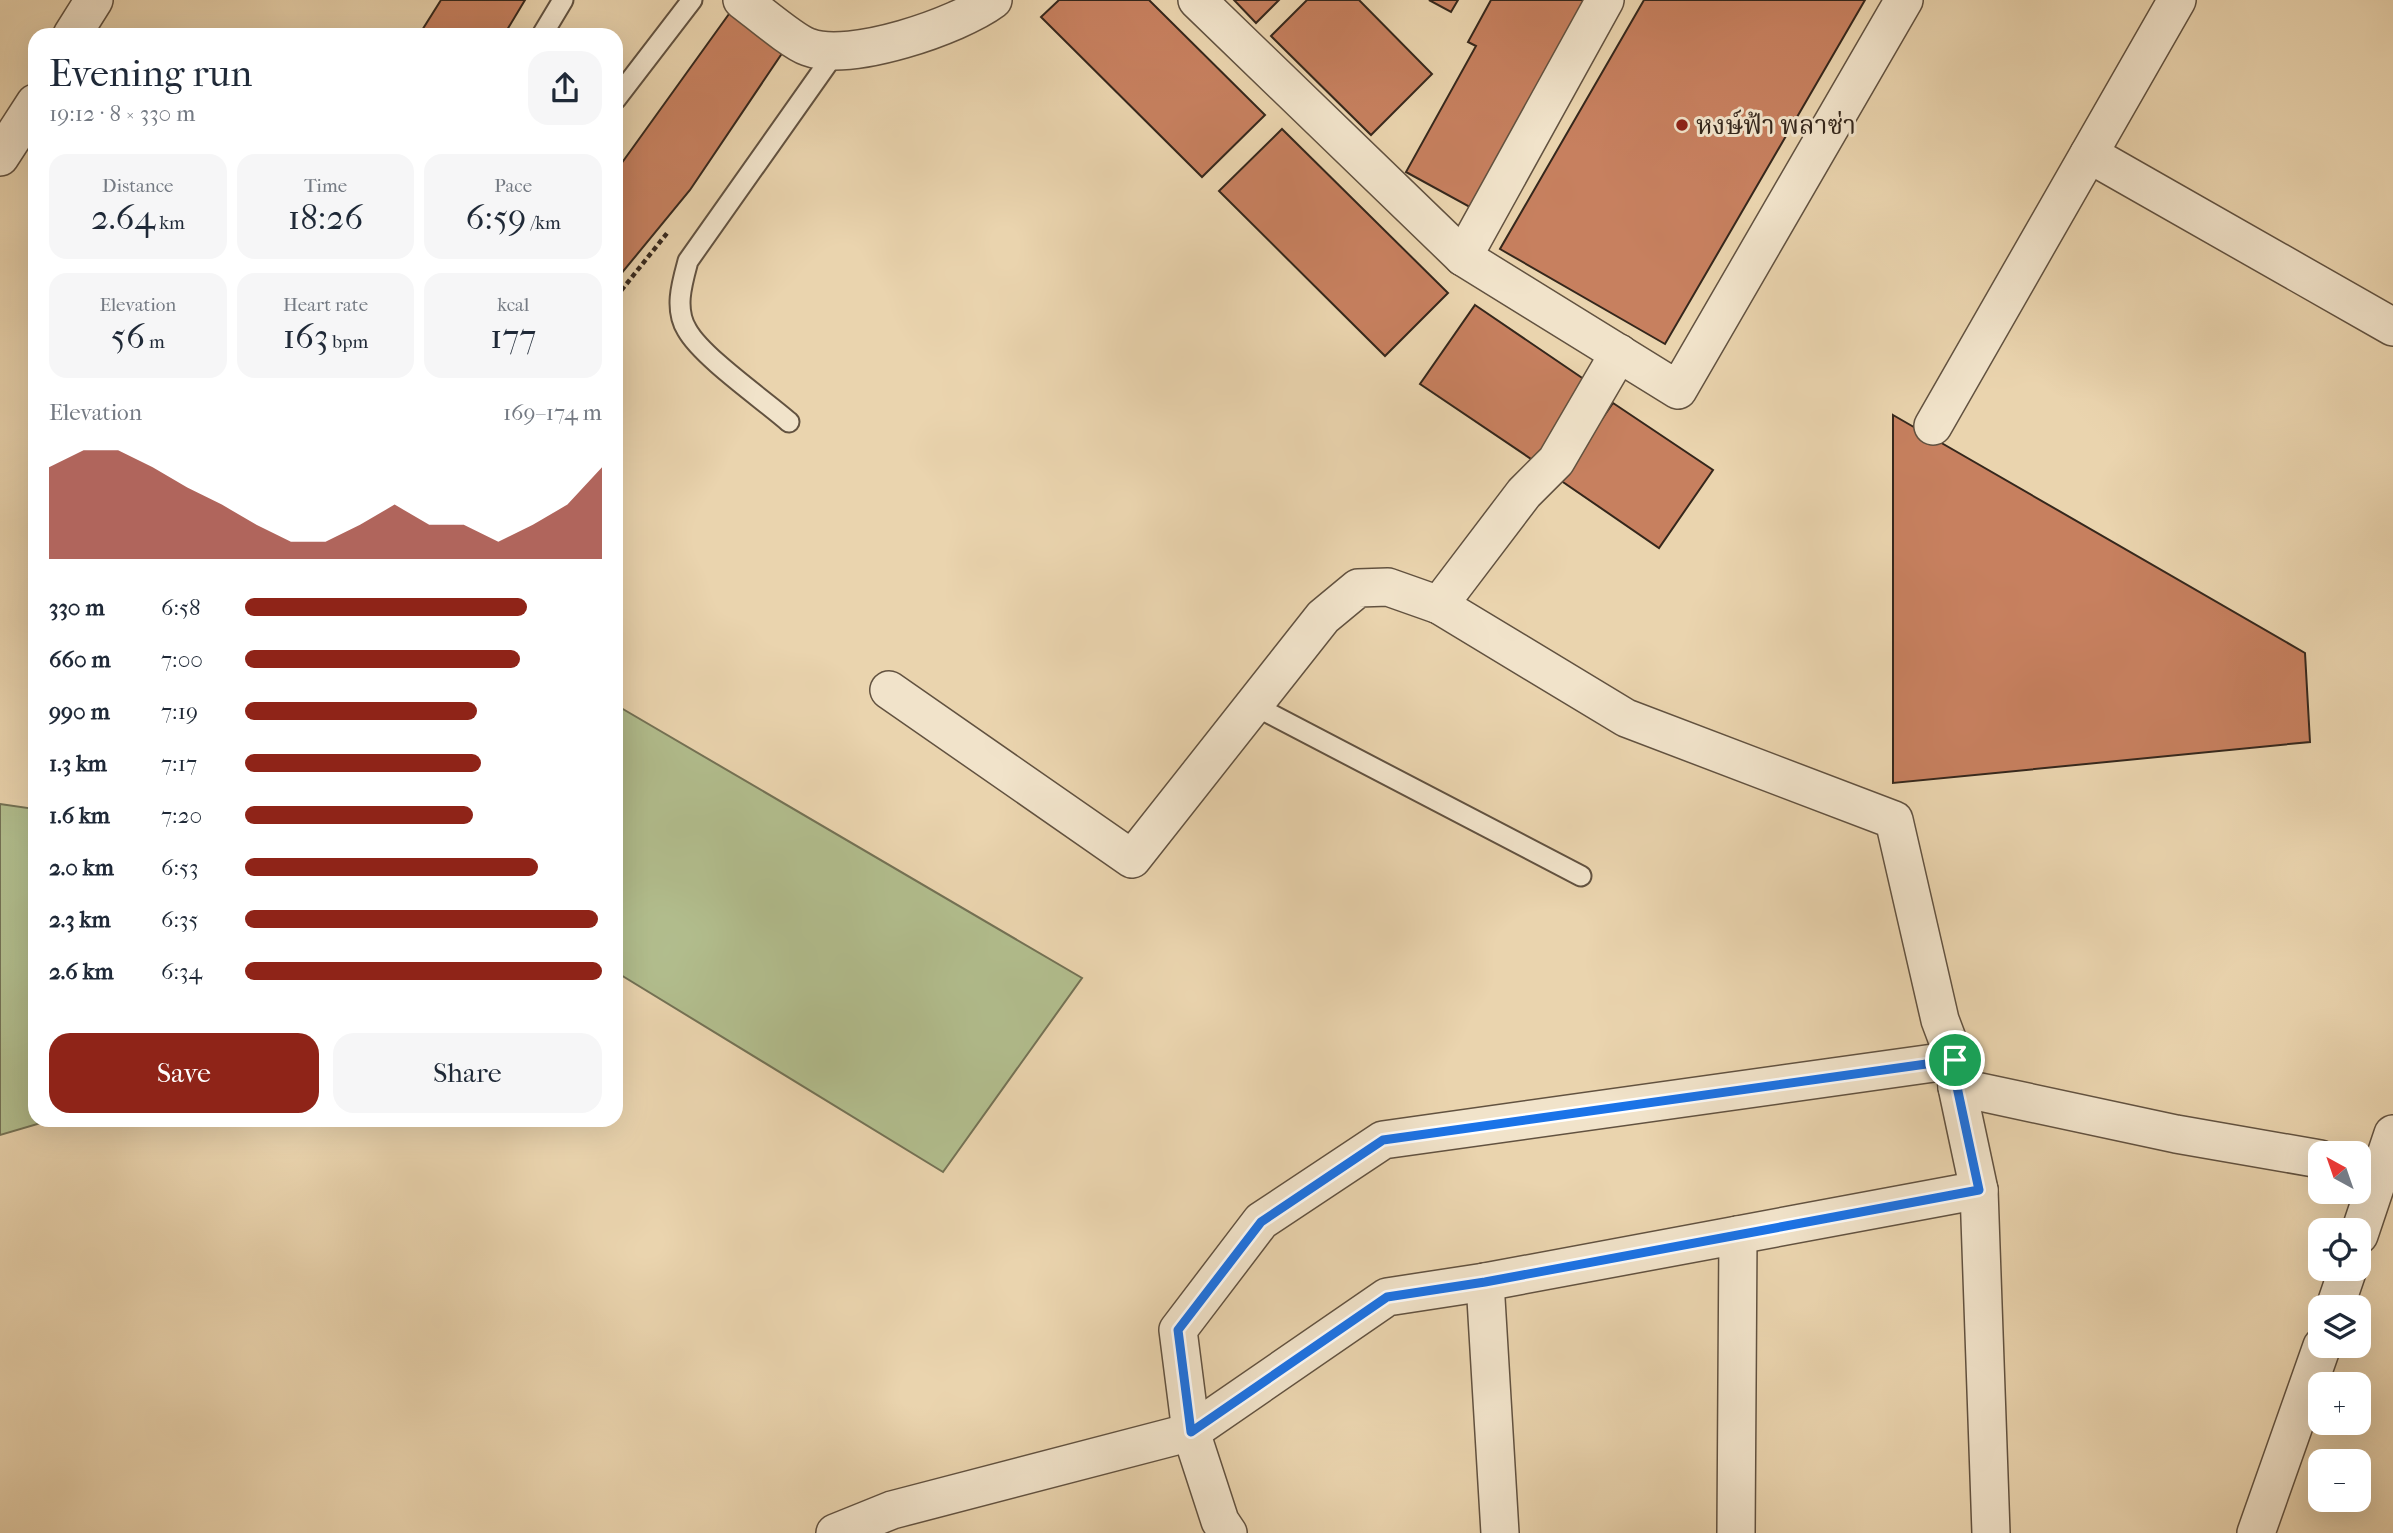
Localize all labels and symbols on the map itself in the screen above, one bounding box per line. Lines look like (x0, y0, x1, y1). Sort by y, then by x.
place label: หงษ์ฟ้า พลาซ่า (1696, 109, 1856, 141)
marker: หงษ์ฟ้า พลาซ่า (1674, 117, 1690, 133)
pin (1925, 1030, 1985, 1090)
north arrow (2308, 1141, 2371, 1204)

